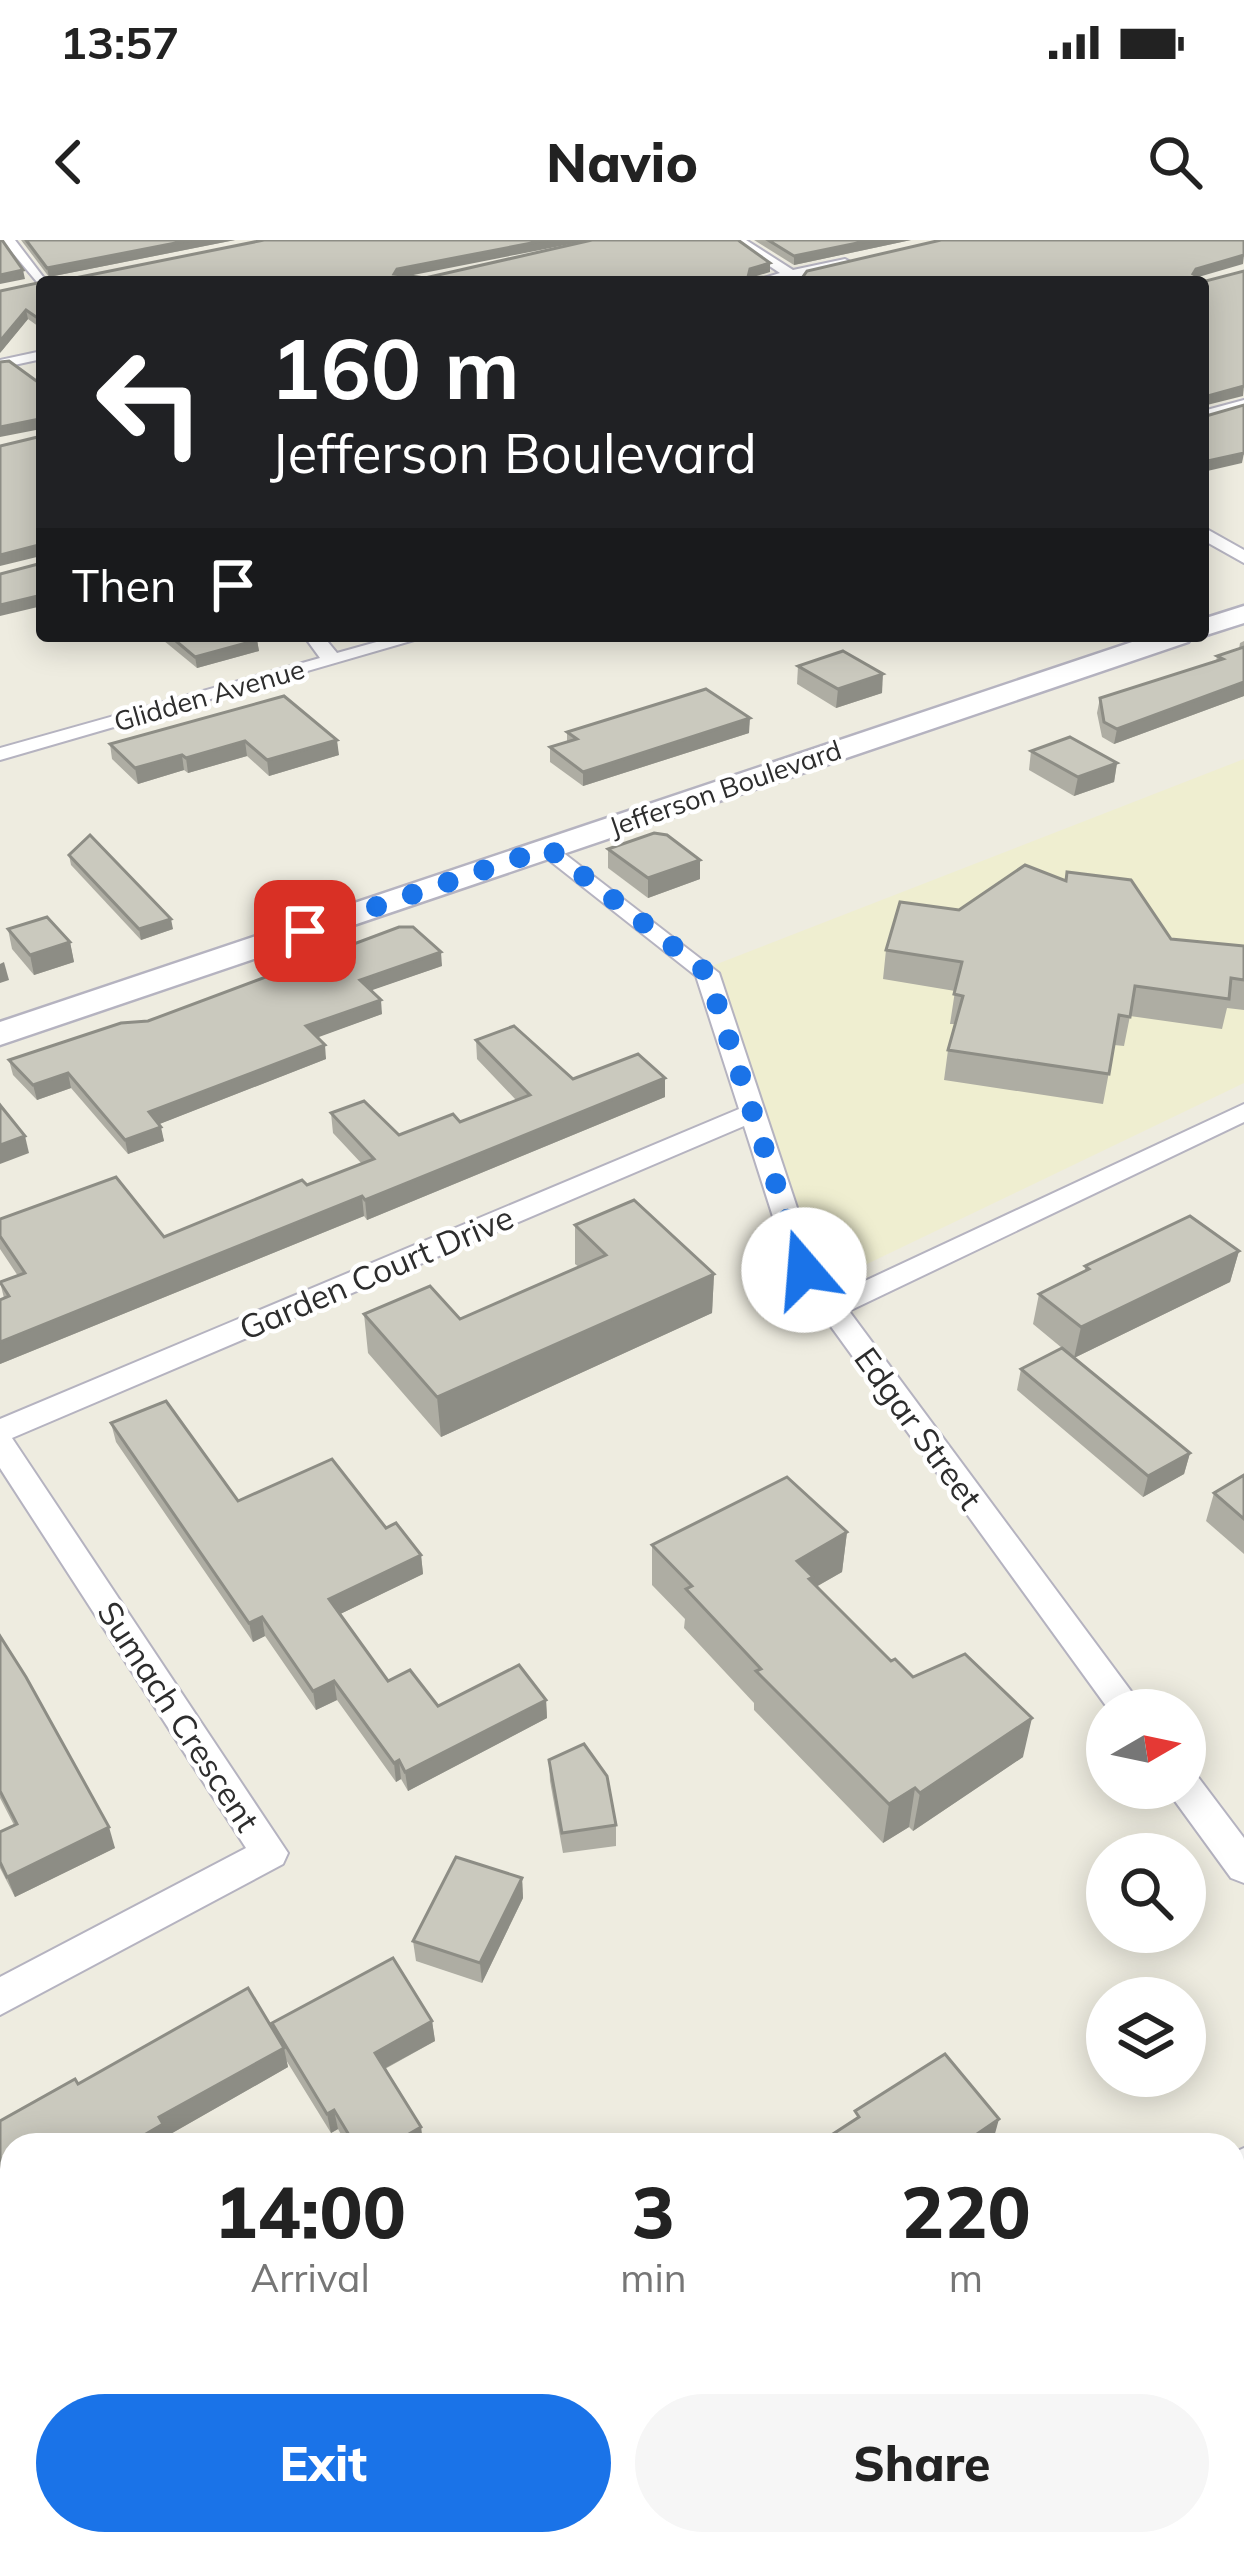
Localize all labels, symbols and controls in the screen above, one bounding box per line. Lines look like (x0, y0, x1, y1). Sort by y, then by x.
text: 13:57 (60, 14, 179, 70)
text: Navio (546, 128, 698, 196)
icon: back (36, 129, 102, 195)
icon: search (1142, 129, 1208, 195)
text: 160 m (270, 315, 520, 420)
icon: left (72, 324, 228, 480)
text: Jefferson Boulevard (270, 419, 757, 487)
icon: arrive (200, 552, 266, 618)
text: Then (72, 557, 176, 613)
street label: Glidden Avenue (110, 652, 308, 738)
street label: Jefferson Boulevard (604, 732, 846, 844)
pin (254, 880, 356, 982)
icon: arrive (272, 898, 338, 964)
street label: Garden Court Drive (233, 1196, 519, 1348)
position arrow (741, 1207, 867, 1333)
street label: Edgar Street (846, 1339, 992, 1517)
street label: Sumach Crescent (89, 1593, 269, 1839)
north arrow (1086, 1689, 1206, 1809)
map controls (1086, 1689, 1206, 2097)
button: search (1086, 1833, 1206, 1953)
button: layers (1086, 1977, 1206, 2097)
text: 14:00 (214, 2166, 406, 2256)
text: 3 (632, 2166, 675, 2256)
text: 220 (901, 2166, 1031, 2256)
text: Arrival (250, 2253, 370, 2302)
text: min (620, 2253, 687, 2302)
text: m (949, 2253, 983, 2302)
button: Exit (36, 2394, 611, 2532)
button: Share (635, 2394, 1209, 2532)

